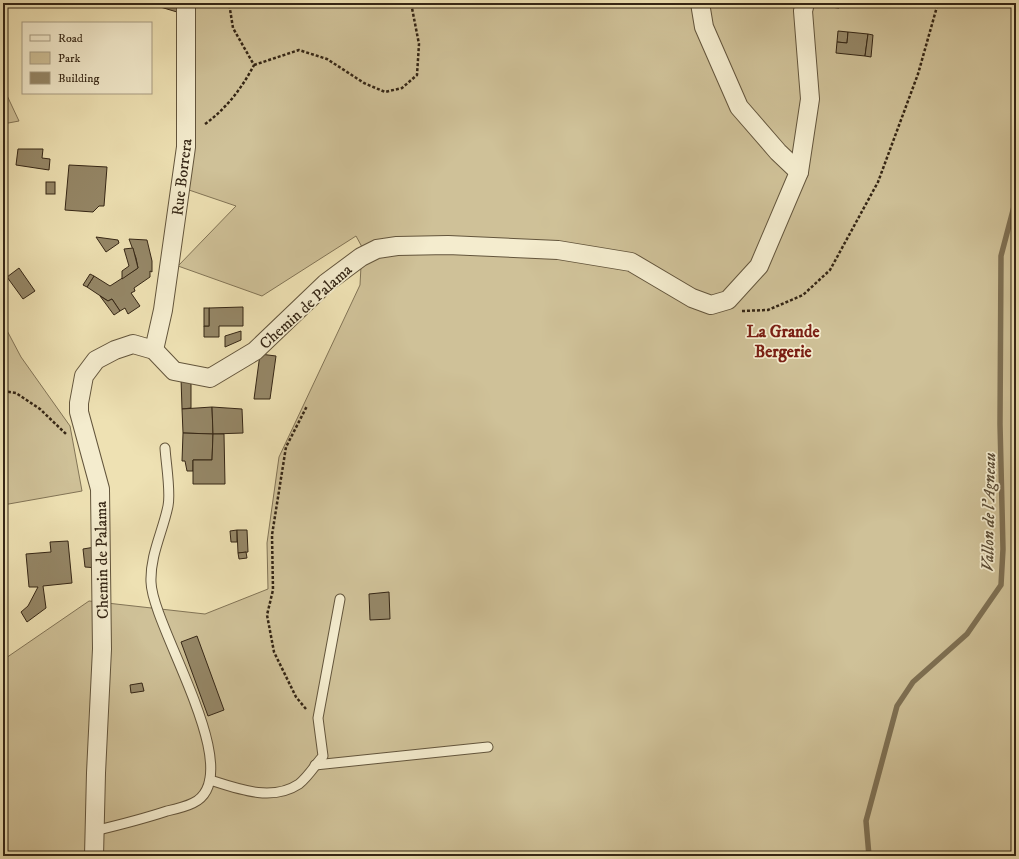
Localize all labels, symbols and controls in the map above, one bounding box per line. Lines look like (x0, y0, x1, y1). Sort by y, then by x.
legend (22, 22, 152, 94)
text: Road (58, 31, 83, 46)
text: Park (58, 51, 80, 66)
text: Building (58, 71, 99, 86)
street label: Rue Borrera (167, 137, 197, 217)
street label: Chemin de Palama (255, 260, 356, 354)
district label: La Grande Bergerie (747, 321, 819, 363)
water label: Vallon de l'Agneau (977, 452, 1001, 572)
street label: Chemin de Palama (91, 501, 113, 619)

